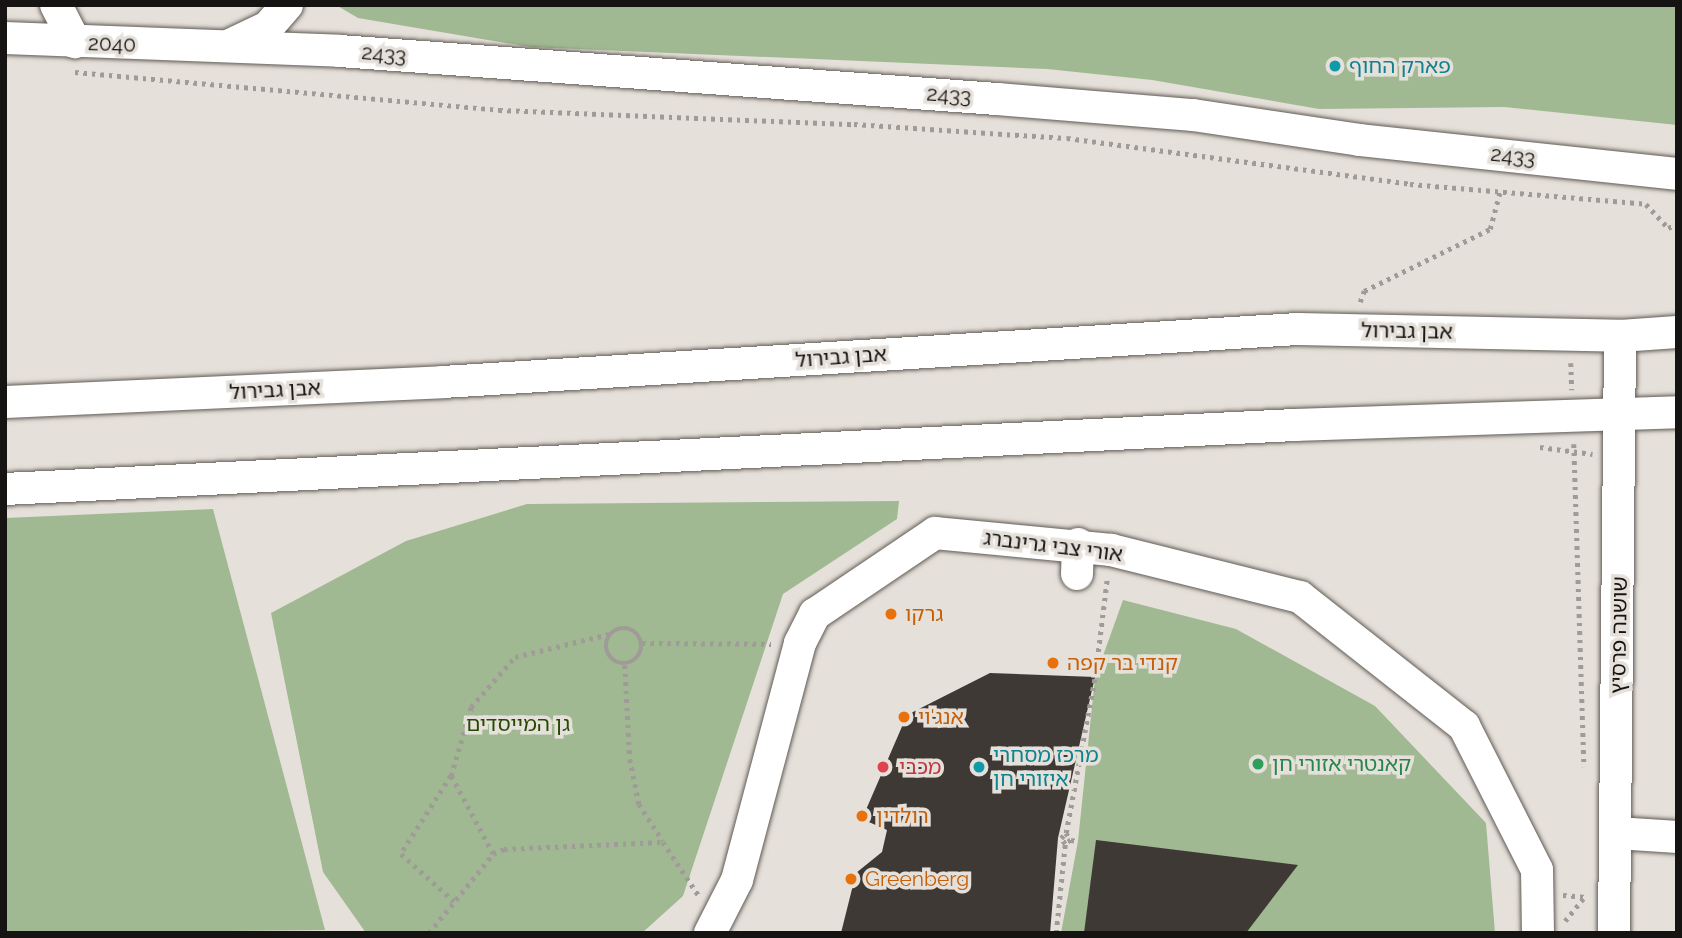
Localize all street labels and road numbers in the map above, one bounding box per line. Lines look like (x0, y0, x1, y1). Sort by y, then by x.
street label: 2040 (88, 31, 136, 57)
street label: 2433 (361, 39, 407, 69)
street label: 2433 (926, 81, 972, 109)
street label: 2433 (1489, 141, 1537, 171)
street label: אבן גבירול (1361, 318, 1453, 344)
street label: אבן גבירול (794, 341, 888, 373)
street label: אבן גבירול (229, 375, 321, 405)
street label: אורי צבי גרינברג (982, 525, 1124, 567)
street label: שושנה פרסיץ (1605, 576, 1633, 694)

